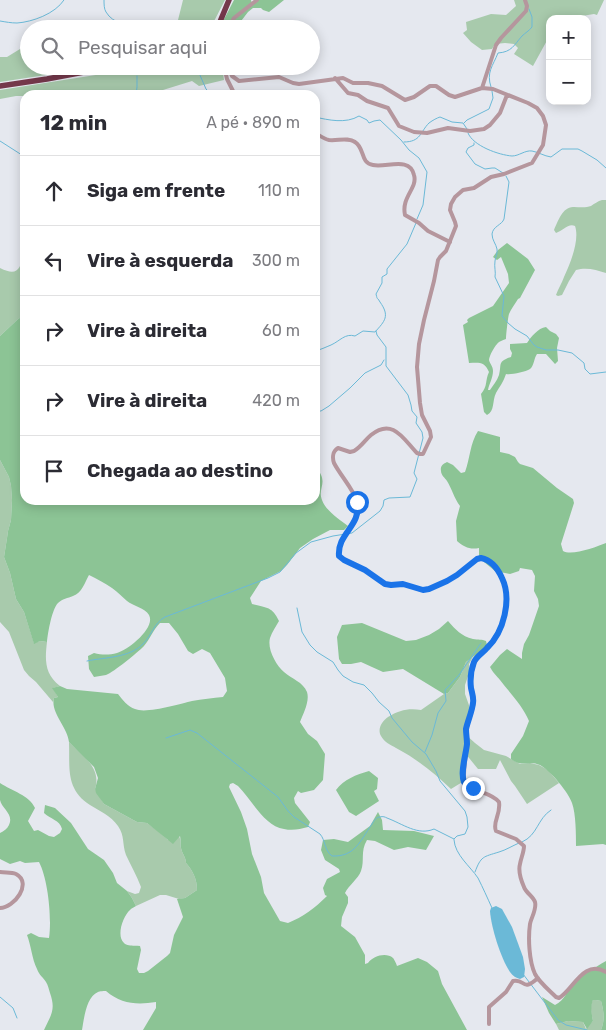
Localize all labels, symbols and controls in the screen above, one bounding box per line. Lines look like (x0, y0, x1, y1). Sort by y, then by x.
map controls (546, 15, 591, 105)
button: + (546, 15, 591, 60)
search box (20, 20, 320, 75)
icon: search (38, 34, 66, 62)
text: Pesquisar aqui (78, 36, 207, 59)
button: − (546, 60, 591, 105)
text: 12 min (40, 110, 107, 135)
text: A pé · 890 m (206, 113, 300, 132)
icon: ahead (40, 177, 68, 205)
text: Siga em frente (87, 179, 225, 202)
text: 110 m (258, 181, 300, 200)
icon: left (40, 247, 68, 275)
text: Vire à esquerda (87, 249, 234, 272)
text: 300 m (252, 251, 300, 270)
icon: right (40, 317, 68, 345)
text: Vire à direita (87, 319, 207, 342)
text: 60 m (262, 321, 300, 340)
icon: right (40, 387, 68, 415)
text: Vire à direita (87, 389, 207, 412)
text: 420 m (252, 391, 300, 410)
icon: arrive (40, 457, 68, 485)
text: Chegada ao destino (87, 459, 273, 482)
route start (346, 491, 369, 514)
route end (462, 777, 485, 800)

